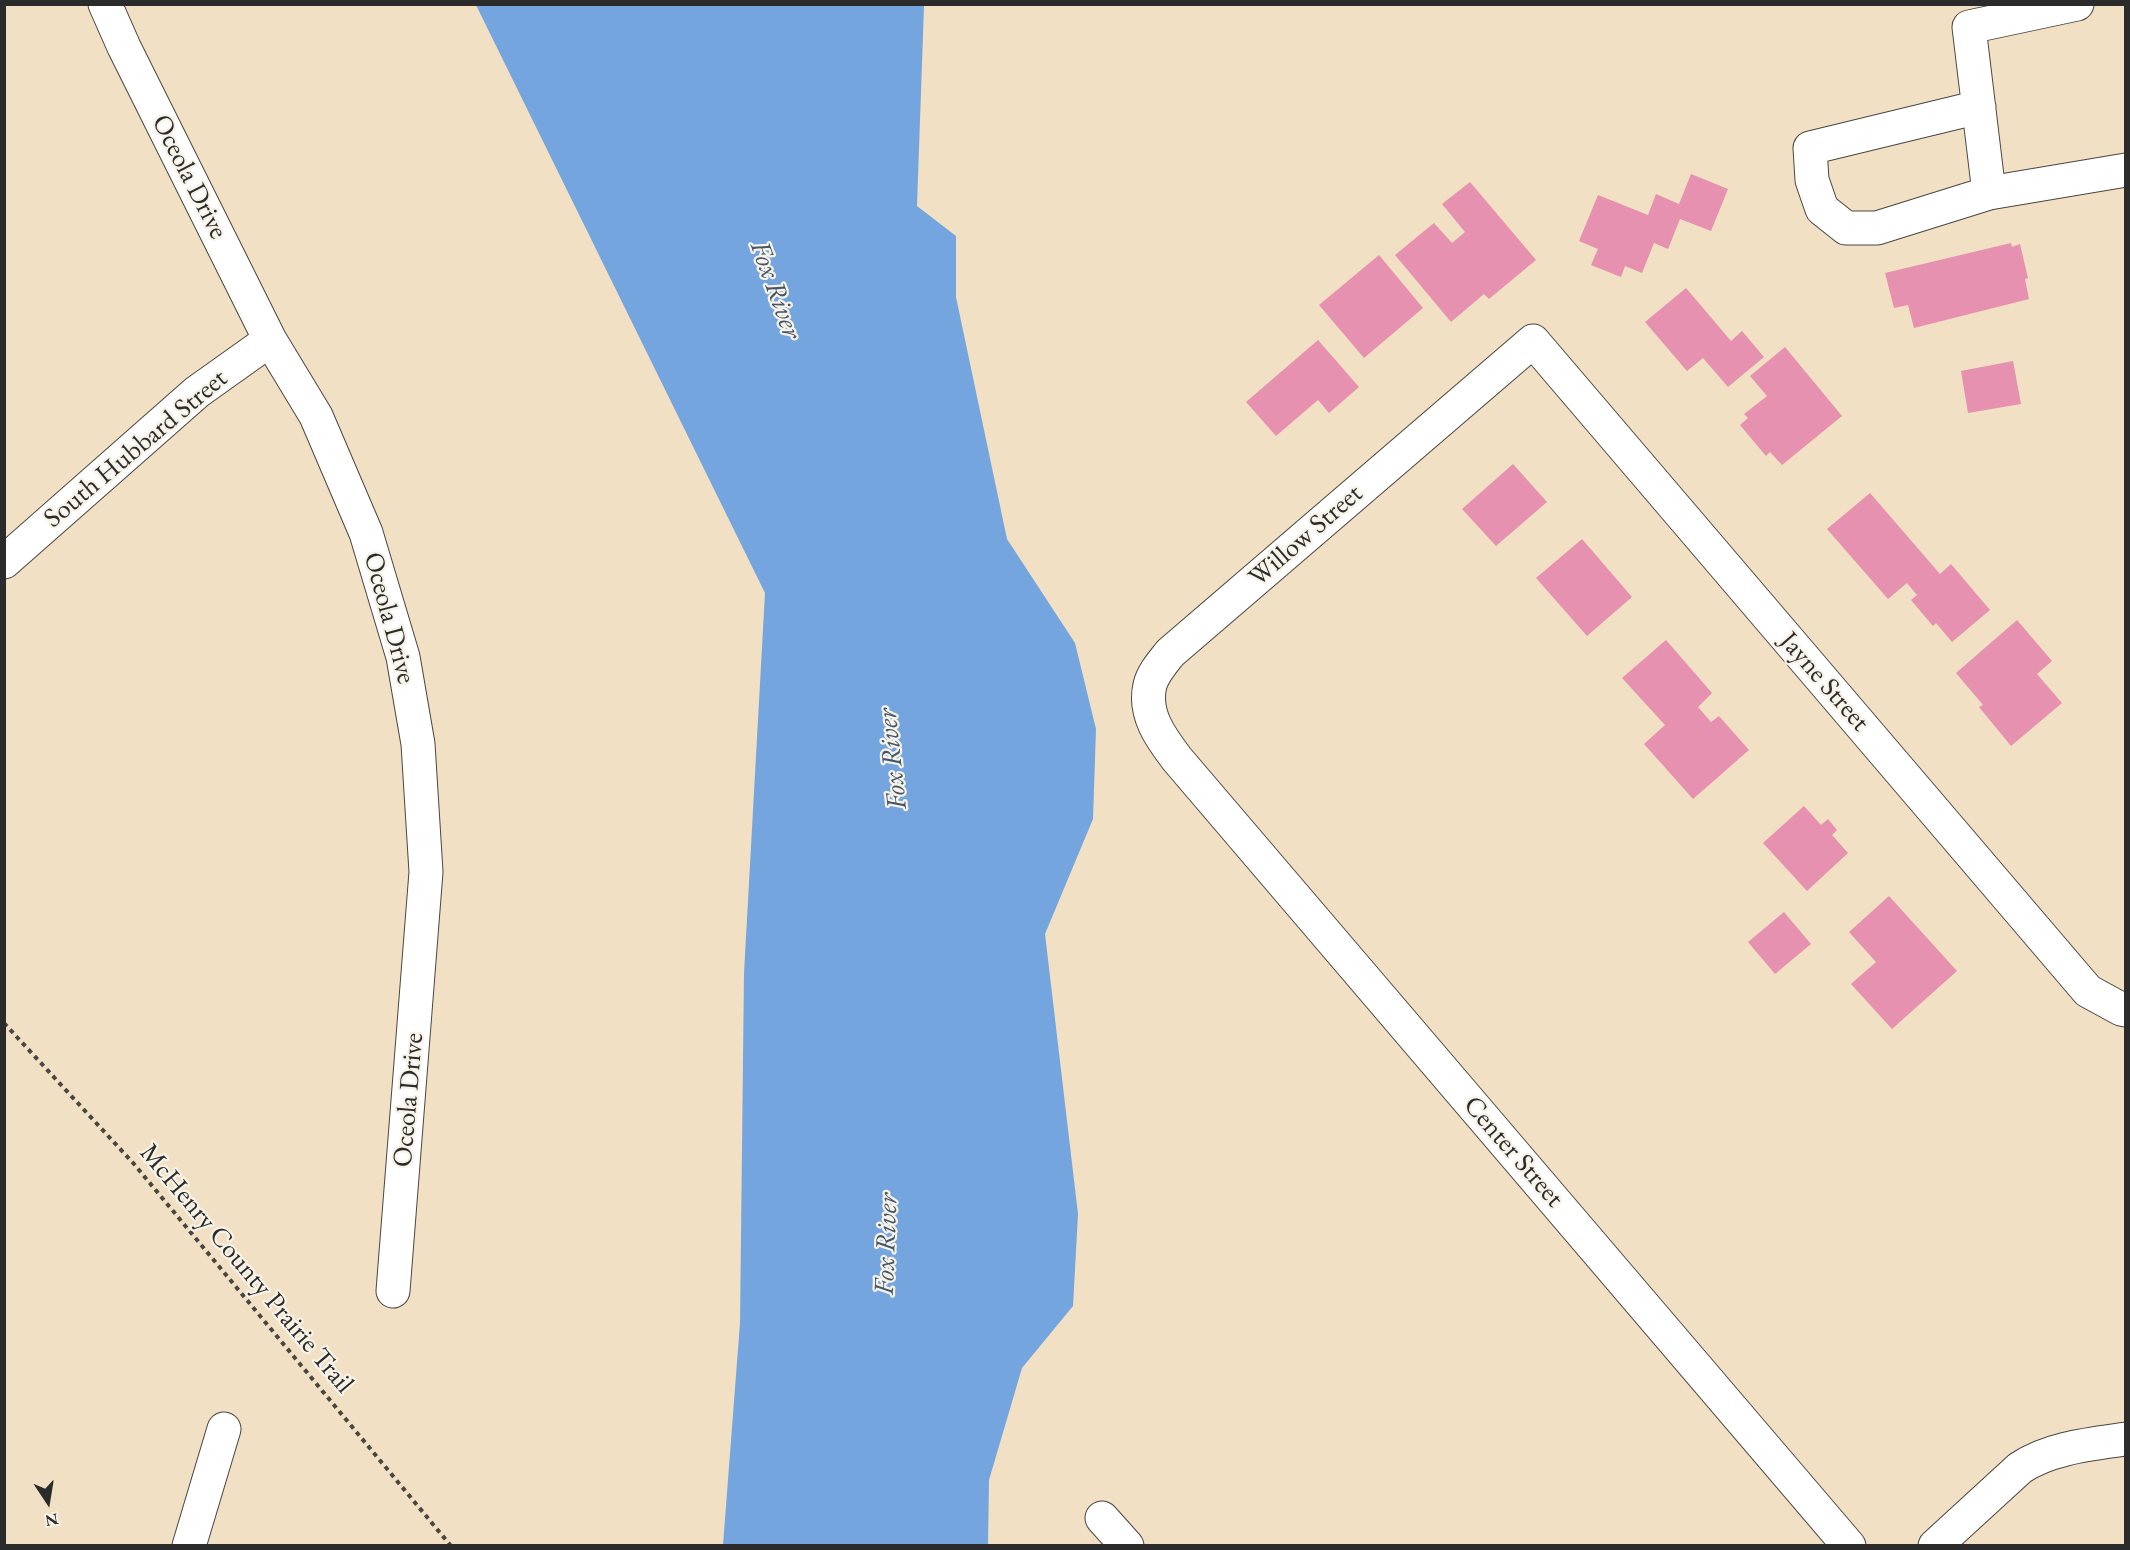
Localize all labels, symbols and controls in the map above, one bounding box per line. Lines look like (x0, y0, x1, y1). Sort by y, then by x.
street label: Oceola Drive (144, 110, 234, 244)
water label: Fox River (742, 236, 808, 344)
street label: South Hubbard Street (38, 363, 234, 535)
street label: Willow Street (1243, 478, 1369, 594)
street label: Oceola Drive (356, 549, 422, 687)
street label: Jayne Street (1772, 626, 1876, 738)
water label: Fox River (871, 707, 915, 811)
street label: Oceola Drive (387, 1032, 431, 1168)
street label: Center Street (1456, 1090, 1570, 1214)
street label: McHenry County Prairie Trail (132, 1138, 360, 1400)
water label: Fox River (868, 1193, 906, 1295)
north arrow (18, 1472, 78, 1532)
text: N (43, 1508, 60, 1532)

